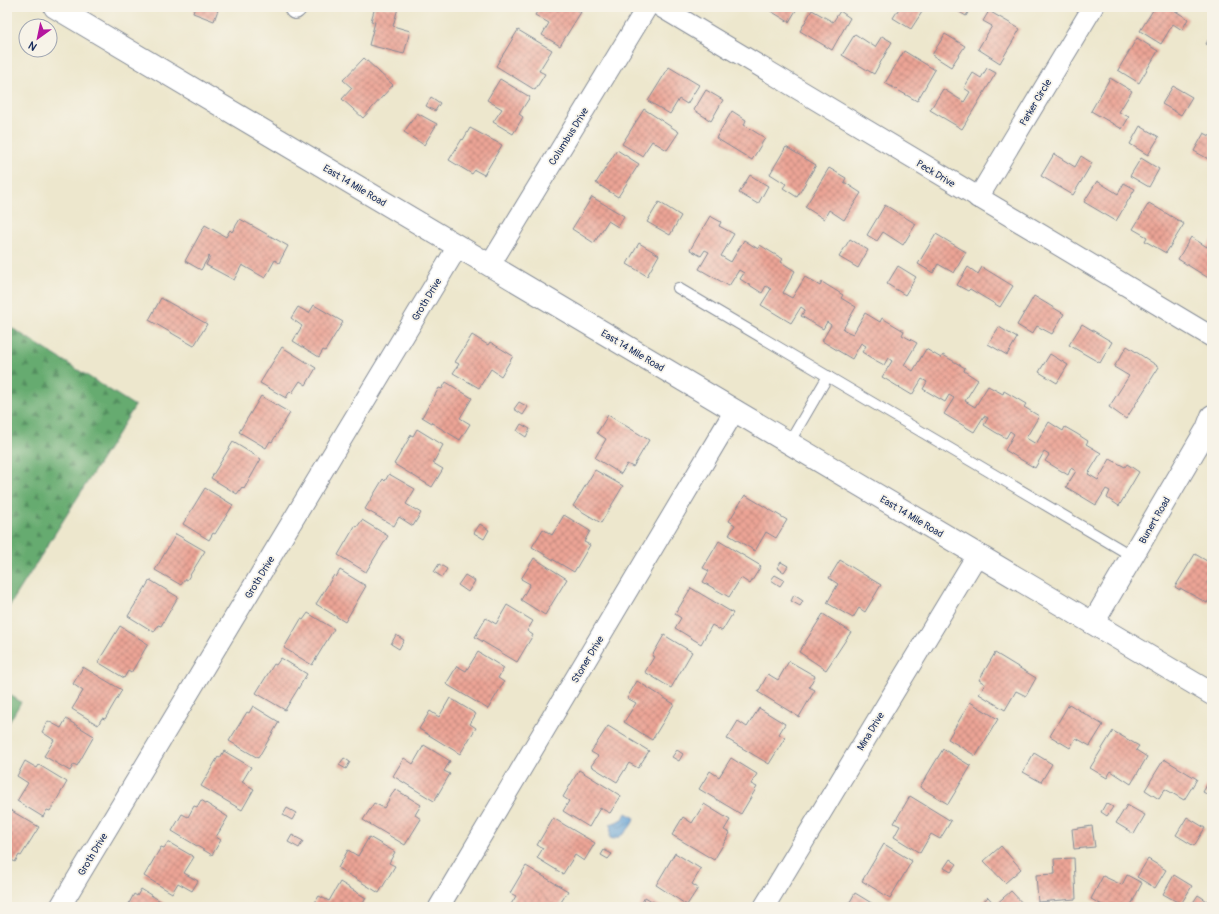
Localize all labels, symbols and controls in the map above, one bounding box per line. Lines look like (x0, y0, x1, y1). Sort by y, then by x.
north arrow (18, 18, 58, 58)
text: N (26, 38, 39, 53)
street label: Parker Circle (1017, 77, 1054, 128)
street label: Columbus Drive (546, 106, 591, 167)
street label: Peck Drive (914, 158, 957, 190)
street label: East 14 Mile Road (321, 162, 388, 209)
street label: Groth Drive (409, 276, 444, 323)
street label: East 14 Mile Road (599, 327, 666, 374)
street label: East 14 Mile Road (878, 493, 945, 540)
street label: Bunert Road (1137, 495, 1173, 546)
street label: Groth Drive (242, 554, 277, 601)
street label: Stoner Drive (569, 634, 607, 685)
street label: Mina Drive (855, 710, 887, 753)
street label: Groth Drive (75, 831, 110, 878)

